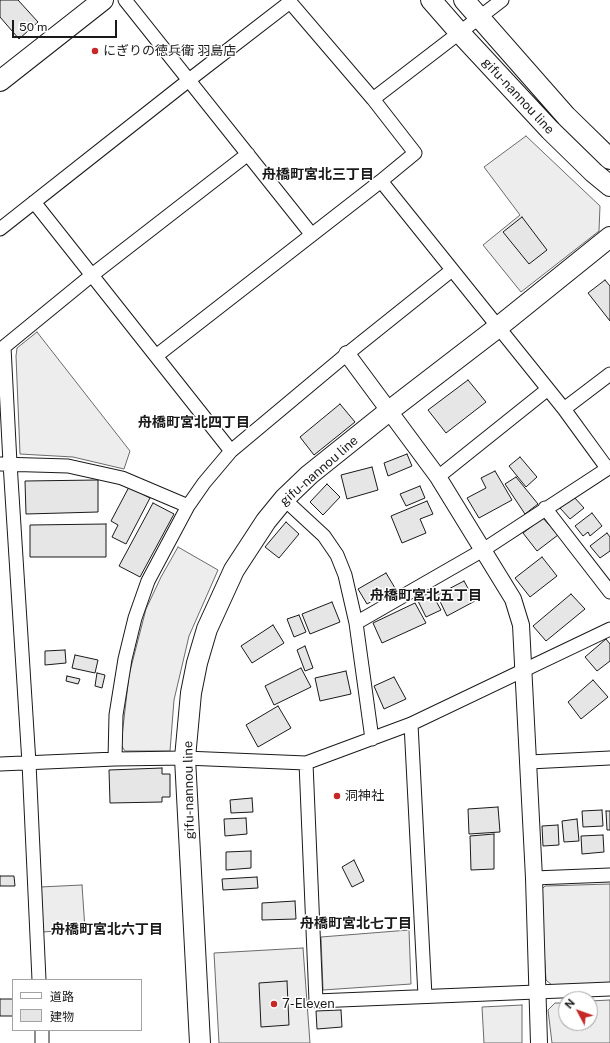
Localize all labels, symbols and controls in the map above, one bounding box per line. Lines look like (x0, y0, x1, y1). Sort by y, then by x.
scale bar (14, 12, 119, 38)
text: 50 m (19, 20, 47, 34)
place label: にぎりの徳兵衛 羽島店 (103, 43, 236, 59)
marker: にぎりの徳兵衛 羽島店 (90, 46, 100, 56)
street label: gifu-nannou line (479, 55, 557, 137)
district label: 舟橋町宮北三丁目 (262, 167, 374, 183)
district label: 舟橋町宮北四丁目 (138, 415, 250, 431)
street label: gifu-nannou line (277, 433, 361, 509)
district label: 舟橋町宮北五丁目 (370, 588, 482, 604)
street label: gifu-nannou line (180, 741, 198, 839)
place label: 洞神社 (345, 788, 384, 804)
marker: 洞神社 (332, 791, 342, 801)
district label: 舟橋町宮北七丁目 (300, 916, 412, 932)
district label: 舟橋町宮北六丁目 (51, 922, 163, 938)
legend (12, 979, 142, 1031)
text: 道路 (50, 990, 74, 1004)
north arrow (558, 991, 598, 1031)
place label: 7-Eleven (282, 996, 335, 1012)
text: N (562, 997, 577, 1011)
marker: 7-Eleven (269, 999, 279, 1009)
text: 建物 (50, 1010, 74, 1024)

